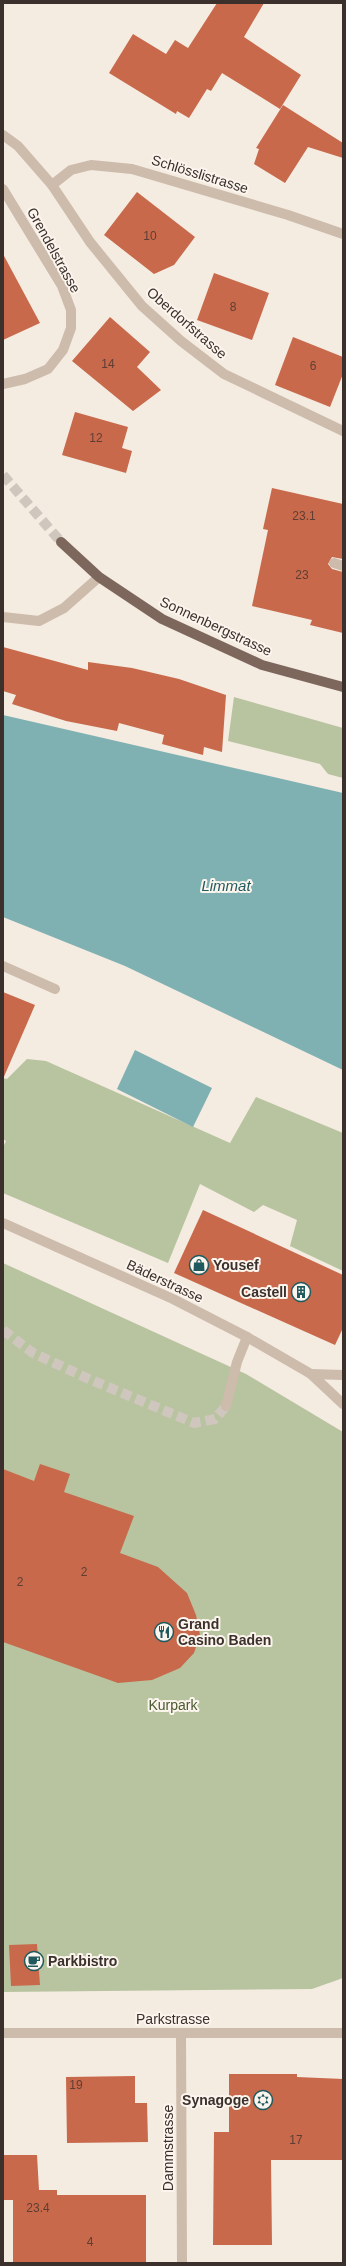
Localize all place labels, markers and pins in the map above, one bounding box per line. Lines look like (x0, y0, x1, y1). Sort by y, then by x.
shop icon: Yousef (188, 1254, 210, 1276)
place label: Yousef (213, 1257, 259, 1273)
building icon: Castell (290, 1281, 312, 1303)
place label: Castell (241, 1284, 287, 1300)
place label: Grand Casino Baden (178, 1616, 271, 1648)
restaurant icon: Grand Casino Baden (153, 1621, 175, 1643)
cafe icon: Parkbistro (23, 1950, 45, 1972)
place label: Parkbistro (48, 1953, 117, 1969)
synagogue icon: Synagoge (252, 2089, 274, 2111)
place label: Synagoge (182, 2092, 249, 2108)

